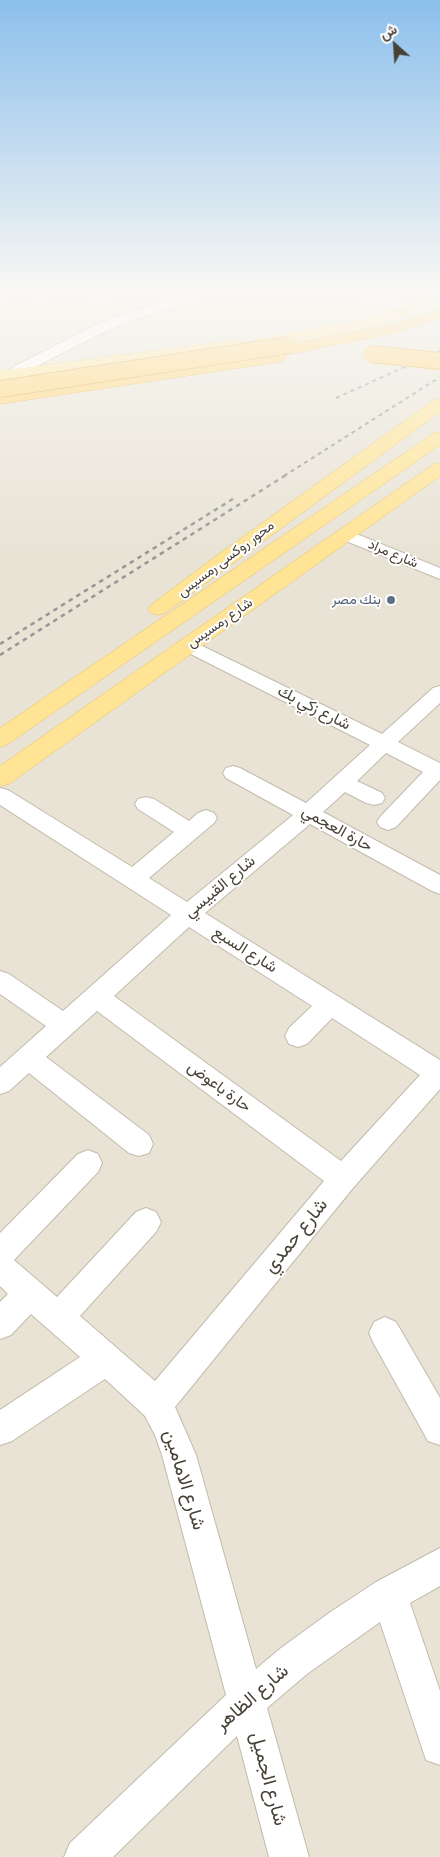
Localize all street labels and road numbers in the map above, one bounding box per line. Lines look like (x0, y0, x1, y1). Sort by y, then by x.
street label: محور روكسى رمسيس (174, 517, 278, 601)
street label: شارع مراد (365, 536, 421, 572)
street label: شارع رمسيس (184, 594, 256, 652)
street label: شارع زكي بك (274, 681, 354, 735)
street label: حارة العجمي (298, 802, 376, 856)
street label: شارع القبيسي (181, 852, 259, 922)
street label: شارع السبع (209, 923, 281, 977)
street label: حارة باعوض (183, 1057, 255, 1117)
street label: شارع حمدي (259, 1194, 333, 1278)
street label: شارع الامامين (158, 1427, 210, 1533)
street label: شارع الظاهر (210, 1660, 294, 1736)
street label: شارع الجميل (245, 1730, 291, 1828)

